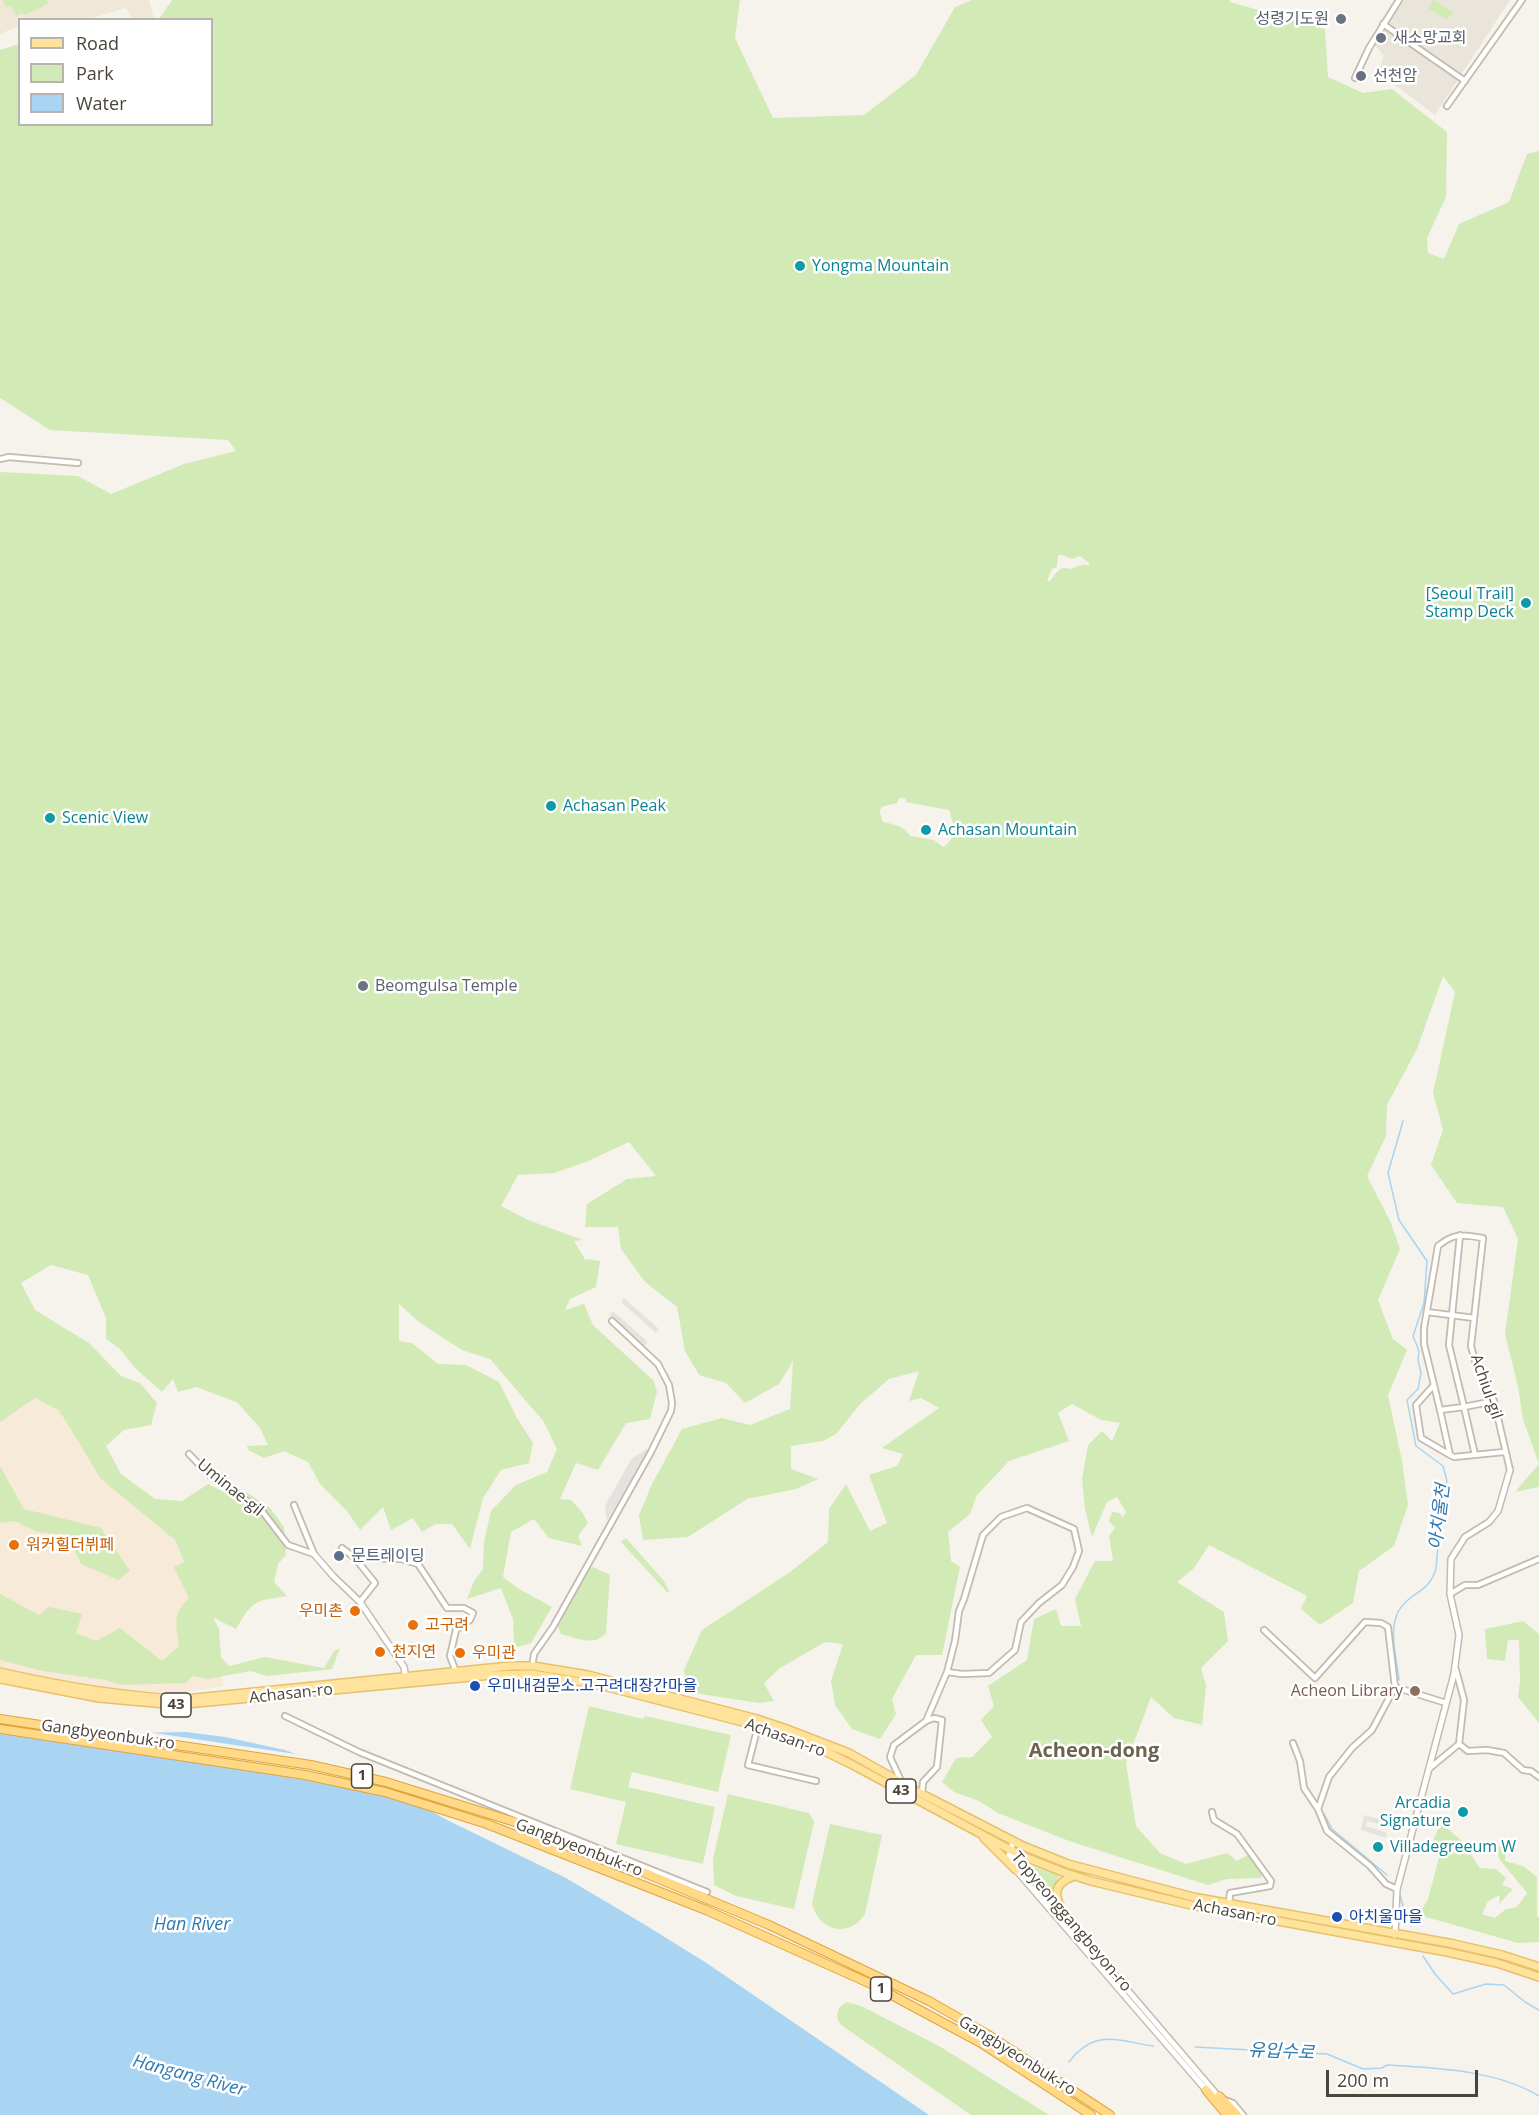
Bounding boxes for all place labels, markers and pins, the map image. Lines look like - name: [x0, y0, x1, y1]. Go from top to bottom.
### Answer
- place label: 성령기도원: [1255, 9, 1329, 29]
- marker: 성령기도원: [1334, 12, 1348, 26]
- place label: 새소망교회: [1393, 28, 1467, 48]
- marker: 새소망교회: [1374, 31, 1388, 45]
- place label: 선천암: [1373, 66, 1417, 86]
- marker: 선천암: [1354, 69, 1368, 83]
- place label: Yongma Mountain: [812, 256, 949, 276]
- marker: Yongma Mountain: [793, 259, 807, 273]
- place label: [Seoul Trail] Stamp Deck: [1425, 584, 1514, 622]
- marker: [Seoul Trail] Stamp Deck: [1519, 596, 1533, 610]
- place label: Achasan Peak: [563, 796, 666, 816]
- marker: Achasan Peak: [544, 799, 558, 813]
- place label: Scenic View: [62, 808, 148, 828]
- marker: Scenic View: [43, 811, 57, 825]
- place label: Achasan Mountain: [938, 820, 1077, 840]
- marker: Achasan Mountain: [919, 823, 933, 837]
- place label: Beomgulsa Temple: [375, 976, 517, 996]
- marker: Beomgulsa Temple: [356, 979, 370, 993]
- place label: 워커힐더뷔페: [26, 1535, 114, 1555]
- marker: 워커힐더뷔페: [7, 1538, 21, 1552]
- place label: 문트레이딩: [351, 1546, 425, 1566]
- marker: 문트레이딩: [332, 1549, 346, 1563]
- place label: 우미촌: [299, 1601, 343, 1621]
- marker: 우미촌: [348, 1604, 362, 1618]
- place label: 고구려: [425, 1615, 469, 1635]
- marker: 고구려: [406, 1618, 420, 1632]
- place label: 천지연: [392, 1642, 436, 1662]
- place label: 우미관: [472, 1643, 516, 1663]
- marker: 천지연: [373, 1645, 387, 1659]
- marker: 우미관: [453, 1646, 467, 1660]
- place label: 우미내검문소.고구려대장간마을: [487, 1676, 697, 1696]
- marker: 우미내검문소.고구려대장간마을: [468, 1679, 482, 1693]
- place label: Acheon Library: [1291, 1681, 1403, 1701]
- marker: Acheon Library: [1408, 1684, 1422, 1698]
- place label: Arcadia Signature: [1380, 1793, 1451, 1831]
- marker: Arcadia Signature: [1456, 1805, 1470, 1819]
- place label: Villadegreeum W: [1390, 1837, 1516, 1857]
- marker: Villadegreeum W: [1371, 1840, 1385, 1854]
- place label: 아치울마을: [1349, 1907, 1423, 1927]
- marker: 아치울마을: [1330, 1910, 1344, 1924]

